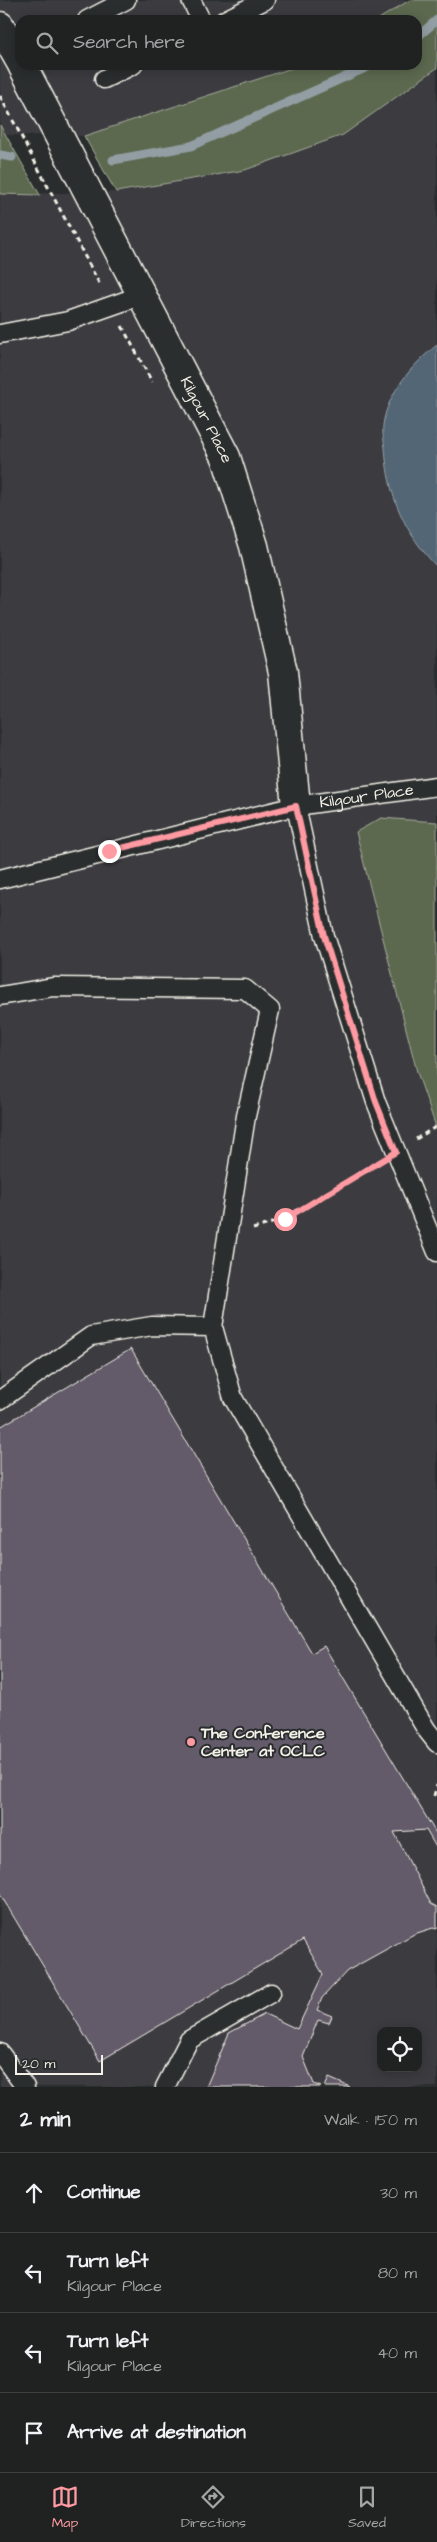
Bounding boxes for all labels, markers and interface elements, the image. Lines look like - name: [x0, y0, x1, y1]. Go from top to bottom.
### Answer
- search box: [15, 15, 422, 70]
- icon: search: [33, 29, 61, 57]
- text: Search here: [73, 29, 185, 56]
- street label: Kilgour Place: [175, 373, 238, 466]
- street label: Kilgour Place: [318, 778, 415, 814]
- route end: [98, 840, 121, 863]
- route start: [274, 1208, 297, 1231]
- place label: The Conference Center at OCLC: [200, 1722, 325, 1762]
- marker: The Conference Center at OCLC: [185, 1736, 197, 1748]
- map controls: [377, 2027, 422, 2072]
- button: locate: [377, 2027, 422, 2072]
- scale bar: [15, 2052, 102, 2075]
- text: 20 m: [22, 2054, 55, 2074]
- text: 2 min: [20, 2105, 70, 2134]
- text: Walk · 150 m: [324, 2109, 417, 2131]
- icon: ahead: [20, 2179, 48, 2207]
- text: Continue: [67, 2179, 141, 2206]
- text: 30 m: [380, 2182, 417, 2204]
- text: Turn left: [67, 2248, 148, 2275]
- icon: left: [20, 2259, 48, 2287]
- text: 80 m: [378, 2262, 417, 2284]
- text: Kilgour Place: [67, 2275, 162, 2297]
- text: Turn left: [67, 2328, 148, 2355]
- icon: left: [20, 2339, 48, 2367]
- text: 40 m: [377, 2342, 417, 2364]
- text: Kilgour Place: [67, 2355, 162, 2377]
- icon: arrive: [20, 2419, 48, 2447]
- text: Arrive at destination: [67, 2419, 246, 2446]
- tab: Map: [51, 2483, 79, 2533]
- tab: Directions: [181, 2483, 246, 2533]
- tab: Saved: [348, 2483, 386, 2533]

